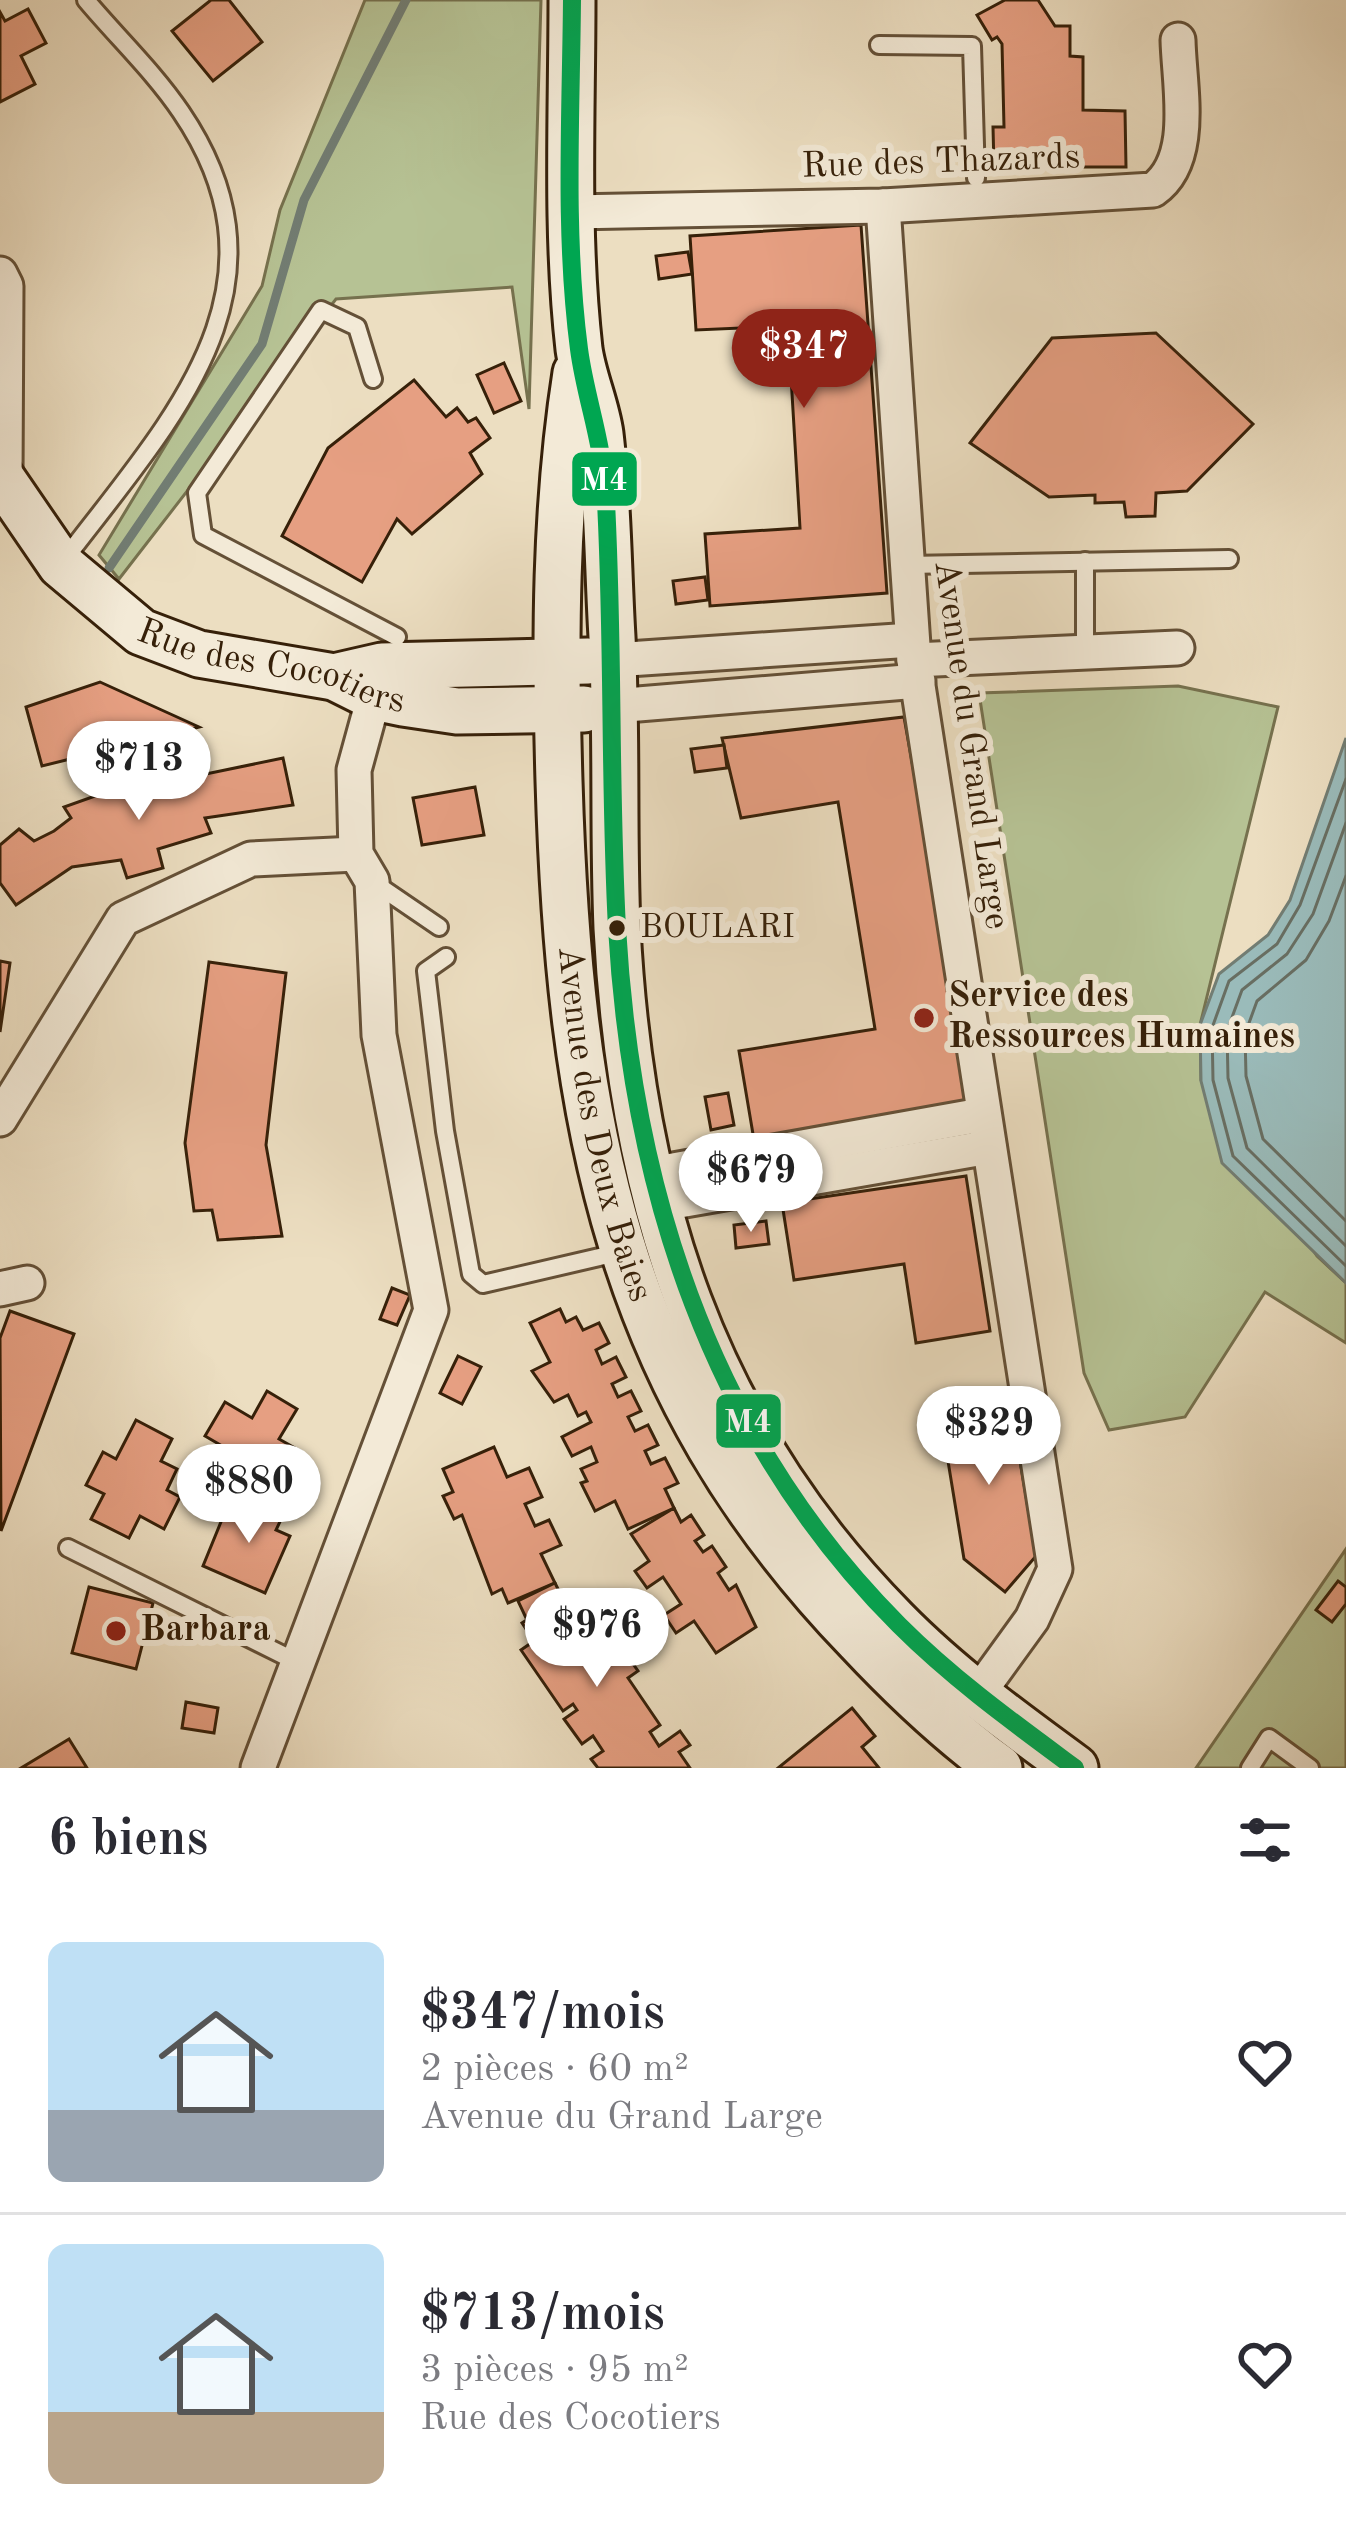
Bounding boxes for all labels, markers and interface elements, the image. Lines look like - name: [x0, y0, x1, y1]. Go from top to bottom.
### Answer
- street label: Rue des Thazards: [801, 140, 1081, 186]
- pin: $347: [733, 309, 875, 411]
- text: $347: [759, 328, 849, 367]
- line badge: M4: [570, 450, 639, 508]
- text: M4: [580, 465, 628, 498]
- street label: Avenue du Grand Large: [926, 558, 1014, 932]
- street label: Rue des Cocotiers: [132, 614, 408, 721]
- pin: $713: [68, 721, 210, 823]
- text: $713: [94, 740, 184, 779]
- place label: BOULARI: [640, 912, 795, 945]
- marker: BOULARI: [606, 917, 628, 939]
- street label: Avenue des Deux Baies: [550, 945, 658, 1307]
- place label: Service des Ressources Humaines: [948, 979, 1295, 1056]
- marker: Service des Ressources Humaines: [911, 1005, 937, 1031]
- pin: $679: [680, 1133, 822, 1235]
- text: $679: [706, 1152, 796, 1191]
- pin: $329: [918, 1386, 1060, 1488]
- line badge: M4: [714, 1392, 783, 1450]
- text: $329: [944, 1405, 1034, 1444]
- text: M4: [724, 1407, 772, 1440]
- pin: $880: [178, 1444, 320, 1546]
- text: $880: [204, 1463, 294, 1502]
- pin: $976: [526, 1588, 668, 1690]
- text: $976: [552, 1607, 642, 1646]
- place label: Barbara: [140, 1613, 271, 1649]
- marker: Barbara: [103, 1618, 129, 1644]
- icon: filters: [1232, 1807, 1298, 1873]
- text: 6 biens: [48, 1815, 208, 1866]
- text: $347/mois: [420, 1989, 665, 2040]
- icon: home: [144, 1990, 288, 2134]
- icon: heart: [1232, 2029, 1298, 2095]
- text: 2 pièces · 60 m²: [420, 2050, 689, 2089]
- text: Avenue du Grand Large: [420, 2098, 823, 2137]
- text: $713/mois: [420, 2290, 665, 2341]
- icon: home: [144, 2292, 288, 2436]
- icon: heart: [1232, 2331, 1298, 2397]
- text: 3 pièces · 95 m²: [420, 2351, 689, 2390]
- text: Rue des Cocotiers: [420, 2399, 721, 2438]

